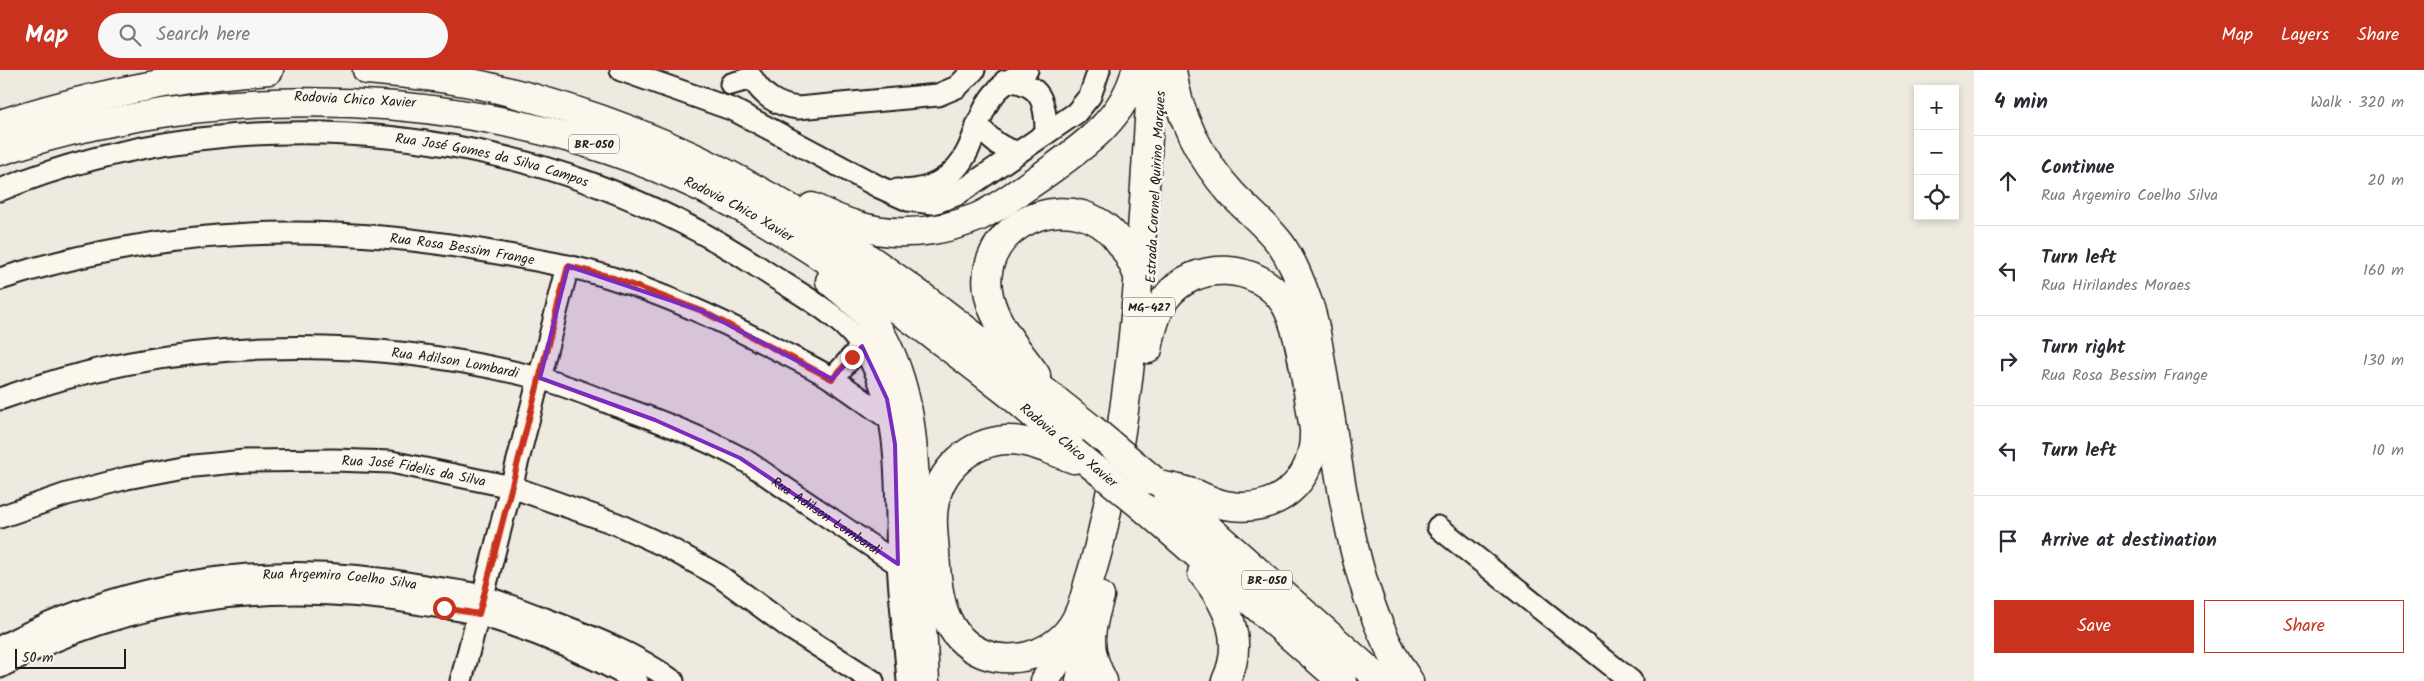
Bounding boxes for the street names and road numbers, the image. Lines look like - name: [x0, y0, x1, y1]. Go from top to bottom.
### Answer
- street label: Rodovia Chico Xavier: [293, 86, 418, 114]
- street label: Estrada Coronel Quirino Marques: [1140, 90, 1172, 284]
- street label: Rua José Gomes da Silva Campos: [394, 128, 592, 194]
- road number: BR-050: [569, 134, 619, 154]
- street label: Rodovia Chico Xavier: [680, 171, 799, 249]
- street label: Rua Rosa Bessim Frange: [389, 228, 537, 272]
- road number: MG-427: [1123, 298, 1175, 316]
- street label: Rua Adilson Lombardi: [390, 342, 521, 385]
- street label: Rodovia Chico Xavier: [1014, 398, 1123, 494]
- street label: Rua José Fidelis da Silva: [341, 450, 488, 493]
- street label: Rua Adilson Lombardi: [766, 472, 886, 562]
- street label: Rua Argemiro Coelho Silva: [262, 564, 419, 596]
- road number: BR-050: [1242, 570, 1292, 590]

